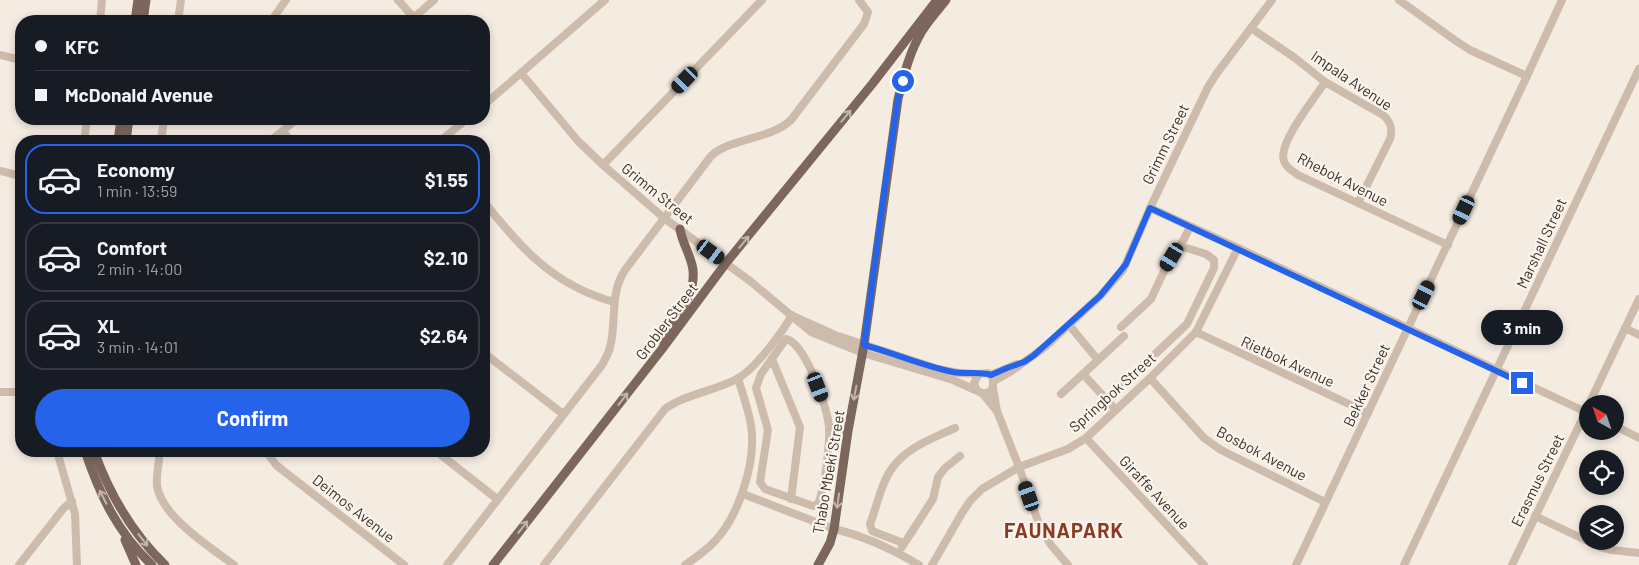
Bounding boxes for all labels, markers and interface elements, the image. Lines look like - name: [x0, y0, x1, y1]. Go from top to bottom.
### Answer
- text: KFC: [65, 35, 99, 58]
- street label: Impala Avenue: [1308, 46, 1396, 114]
- car: [669, 64, 700, 96]
- route start: [892, 70, 914, 92]
- text: McDonald Avenue: [65, 83, 213, 106]
- street label: Grimm Street: [1138, 101, 1192, 187]
- one-way arrow: [840, 110, 851, 123]
- street label: Rhebok Avenue: [1295, 148, 1391, 210]
- icon: car: [37, 157, 82, 202]
- text: Economy: [97, 158, 175, 181]
- street label: Grimm Street: [618, 159, 698, 227]
- text: $1.55: [425, 168, 468, 191]
- text: 1 min · 13:59: [97, 181, 177, 200]
- car: [1450, 193, 1477, 227]
- street label: Marshall Street: [1512, 195, 1570, 291]
- icon: car: [37, 235, 82, 280]
- text: Comfort: [97, 236, 167, 259]
- one-way arrow: [738, 236, 749, 249]
- car: [694, 237, 727, 267]
- car: [1157, 240, 1186, 274]
- text: $2.10: [424, 246, 468, 269]
- text: 2 min · 14:00: [97, 259, 182, 278]
- car: [1410, 278, 1437, 312]
- street label: Grobler Street: [631, 279, 701, 363]
- callout: 3 min: [1481, 310, 1563, 346]
- icon: car: [37, 313, 82, 358]
- text: XL: [97, 314, 120, 337]
- text: 3 min: [1503, 318, 1541, 337]
- text: $2.64: [420, 324, 468, 347]
- street label: Rietbok Avenue: [1239, 332, 1337, 390]
- text: 3 min · 14:01: [97, 337, 178, 356]
- street label: Bekker Street: [1339, 341, 1393, 429]
- street label: Springbok Street: [1065, 348, 1159, 436]
- car: [805, 370, 830, 404]
- route end: [1511, 372, 1533, 394]
- one-way arrow: [850, 385, 860, 401]
- button: Confirm: [35, 389, 470, 447]
- one-way arrow: [617, 392, 628, 405]
- north arrow: [1579, 395, 1624, 440]
- map controls: [1579, 395, 1624, 550]
- street label: Thabo Mbeki Street: [808, 409, 848, 535]
- street label: Bosbok Avenue: [1214, 422, 1310, 484]
- street label: Erasmus Street: [1507, 431, 1567, 529]
- button: locate: [1579, 450, 1624, 495]
- street label: Giraffe Avenue: [1116, 451, 1194, 533]
- street label: Deimos Avenue: [309, 470, 399, 546]
- car: [1017, 479, 1040, 513]
- one-way arrow: [98, 490, 108, 505]
- one-way arrow: [833, 493, 843, 509]
- button: layers: [1579, 505, 1624, 550]
- district label: FAUNAPARK: [1004, 518, 1124, 542]
- one-way arrow: [517, 520, 528, 533]
- one-way arrow: [138, 533, 149, 546]

